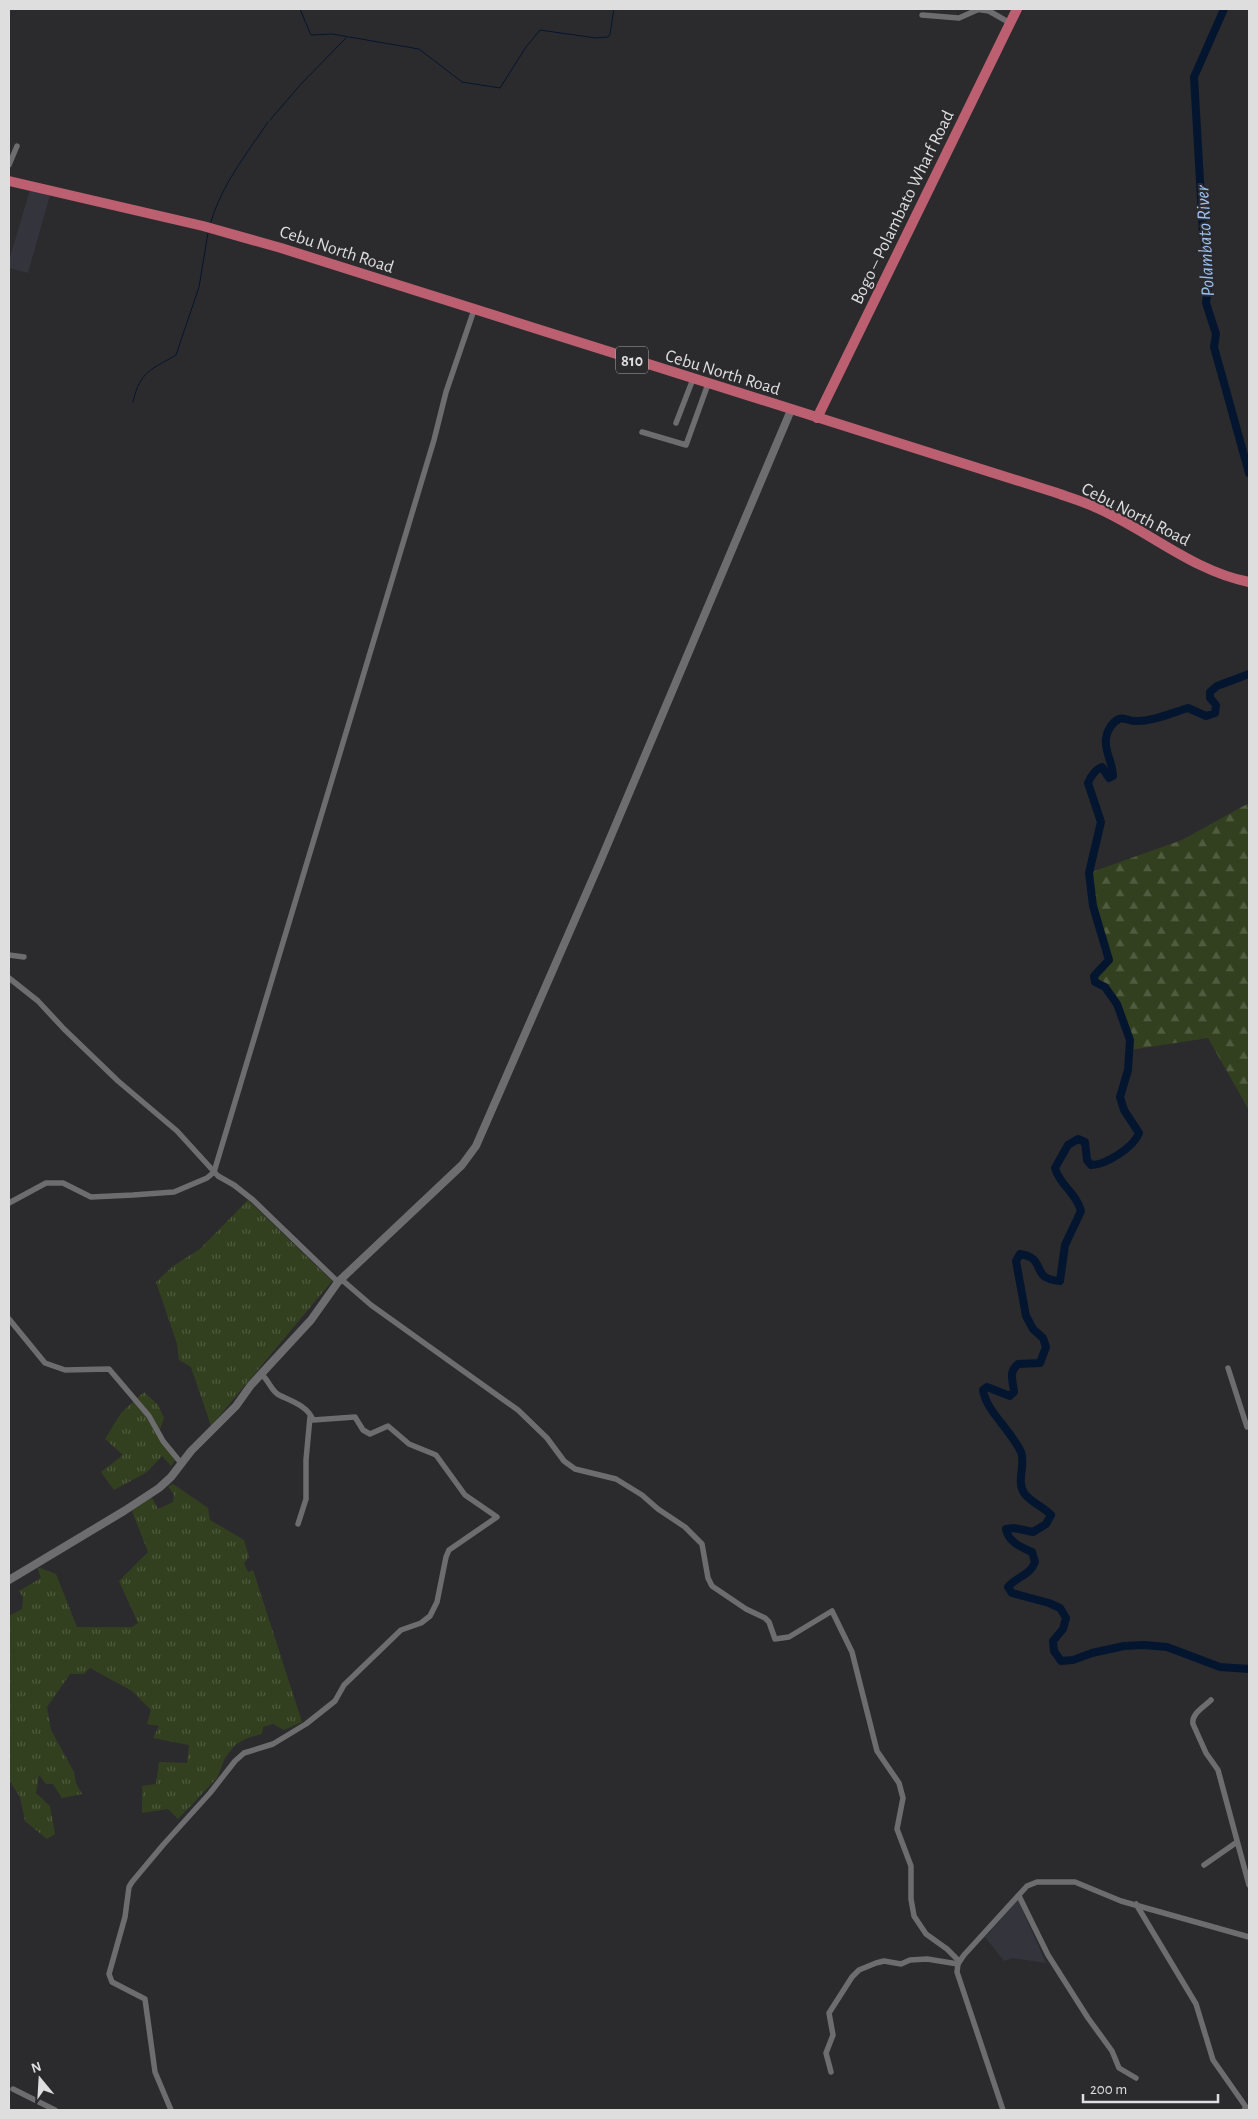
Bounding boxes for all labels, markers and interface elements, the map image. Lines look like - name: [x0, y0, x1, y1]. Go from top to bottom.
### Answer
- street label: Bogo – Polambato Wharf Road: [848, 108, 958, 307]
- water label: Polambato River: [1193, 184, 1218, 297]
- street label: Cebu North Road: [277, 223, 396, 277]
- road number: 810: [616, 346, 648, 374]
- street label: Cebu North Road: [663, 347, 782, 399]
- street label: Cebu North Road: [1078, 480, 1193, 550]
- north arrow: [15, 2054, 65, 2104]
- text: N: [29, 2059, 43, 2076]
- scale bar: [1083, 2072, 1218, 2104]
- text: 200 m: [1090, 2082, 1127, 2097]

